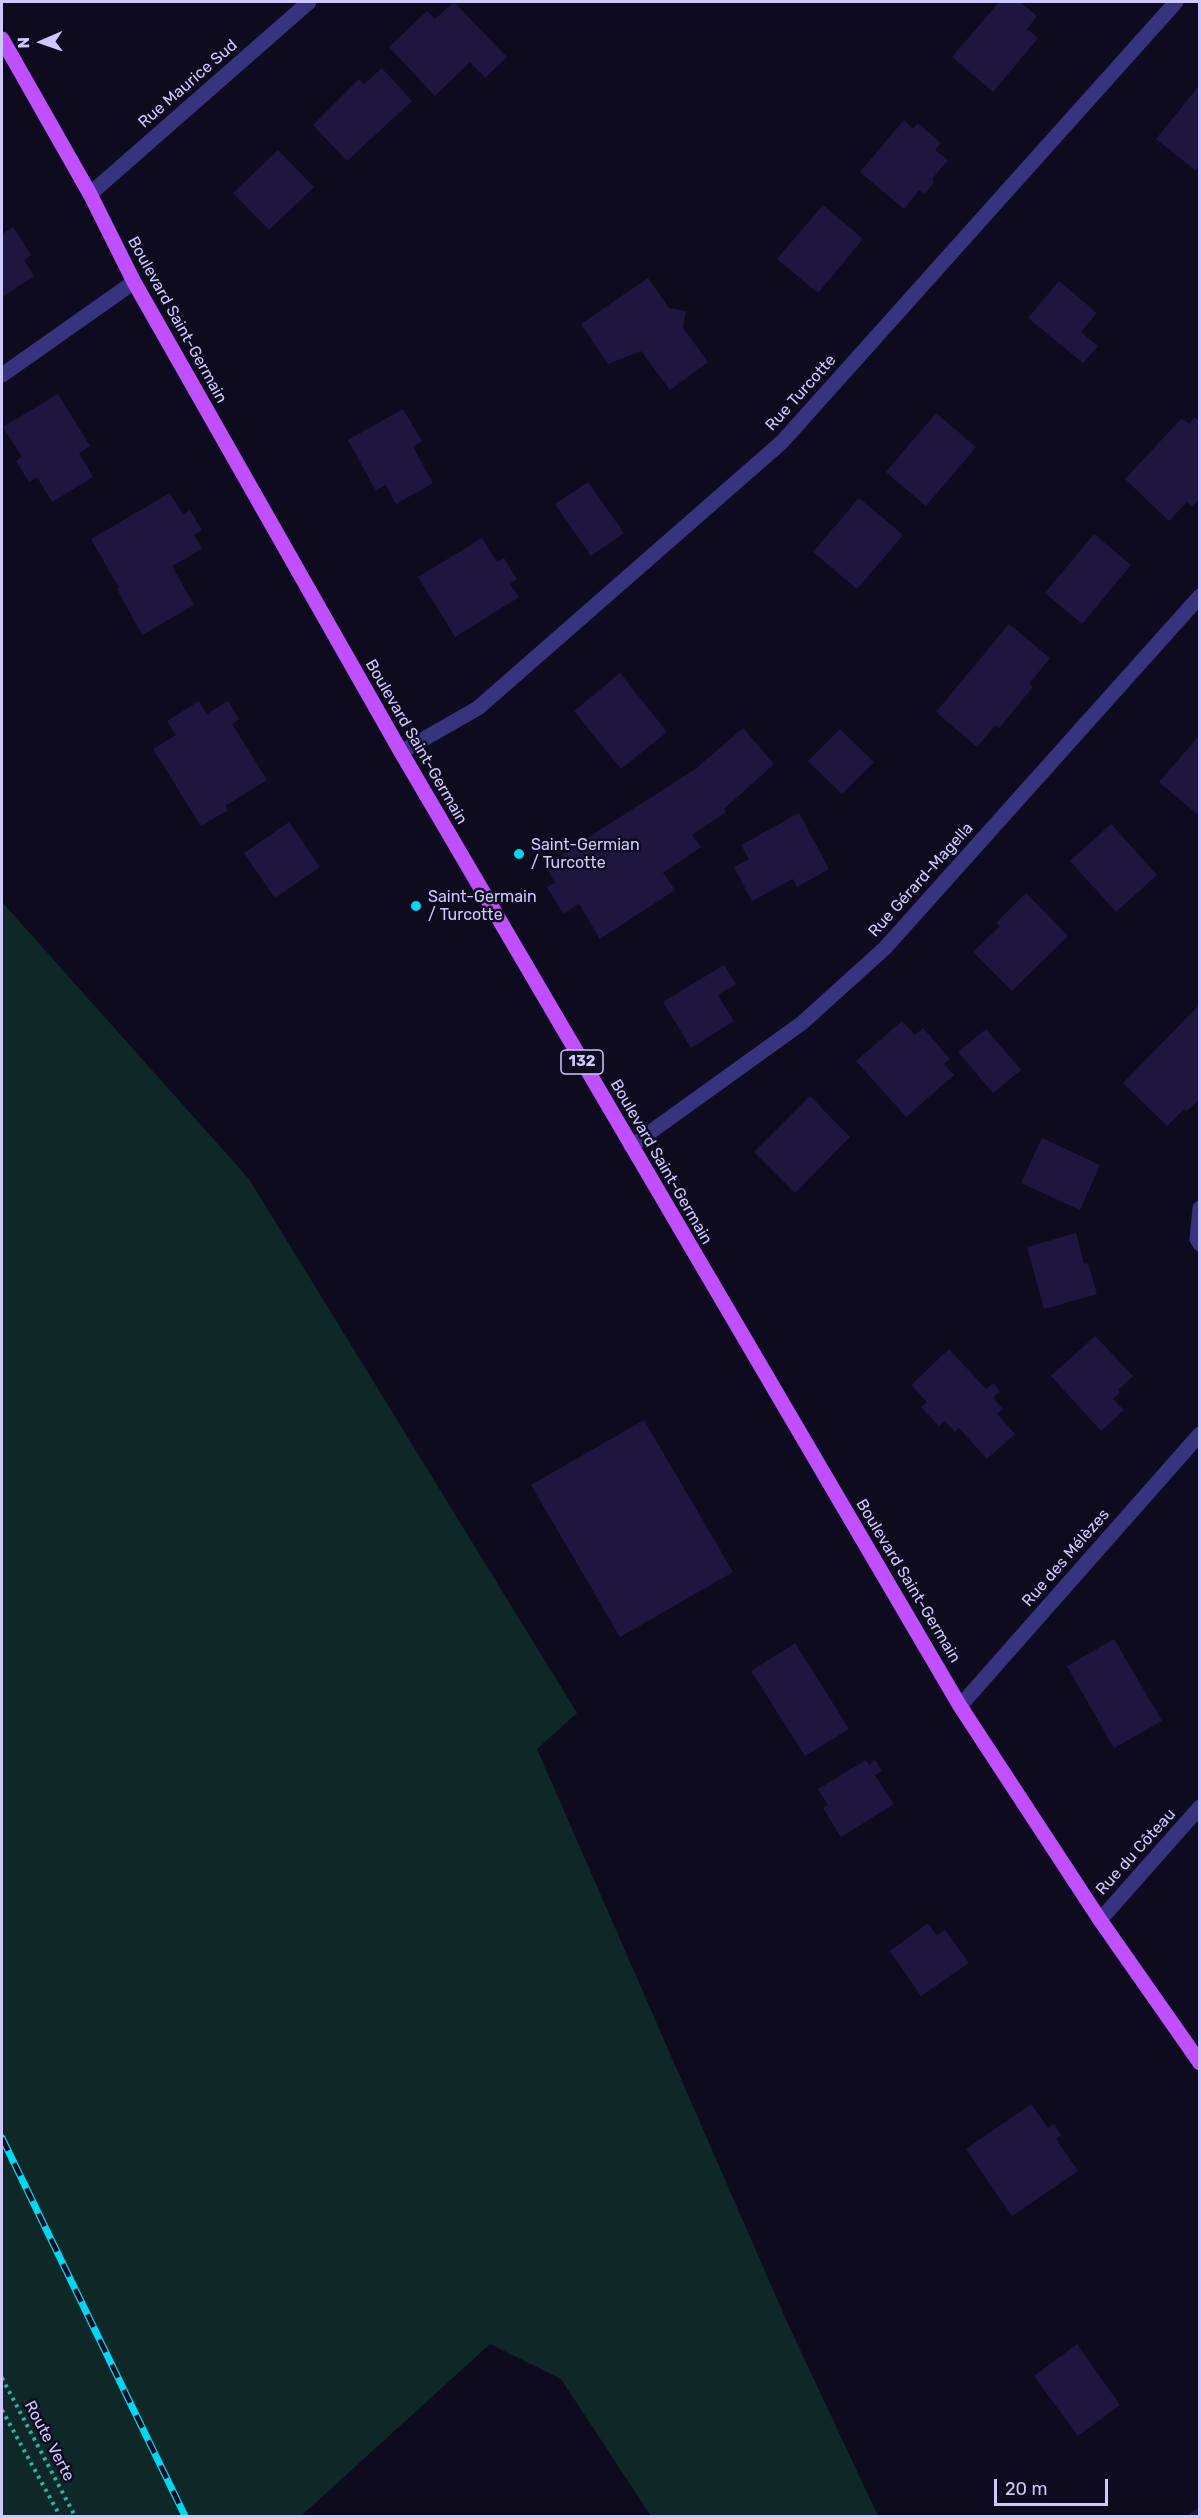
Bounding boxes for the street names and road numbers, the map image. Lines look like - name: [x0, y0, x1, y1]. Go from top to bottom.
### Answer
- street label: Rue Maurice Sud: [135, 36, 241, 132]
- street label: Boulevard Saint-Germain: [123, 233, 231, 407]
- street label: Rue Turcotte: [762, 351, 840, 435]
- street label: Boulevard Saint-Germain: [361, 656, 471, 828]
- street label: Rue Gérard-Magella: [865, 819, 977, 941]
- road number: 132: [561, 1050, 603, 1074]
- street label: Boulevard Saint-Germain: [606, 1076, 716, 1248]
- street label: Boulevard Saint-Germain: [852, 1496, 964, 1666]
- street label: Rue des Mélèzes: [1018, 1505, 1114, 1611]
- street label: Rue du Côteau: [1092, 1805, 1180, 1899]
- street label: Route Verte: [20, 2398, 78, 2484]

